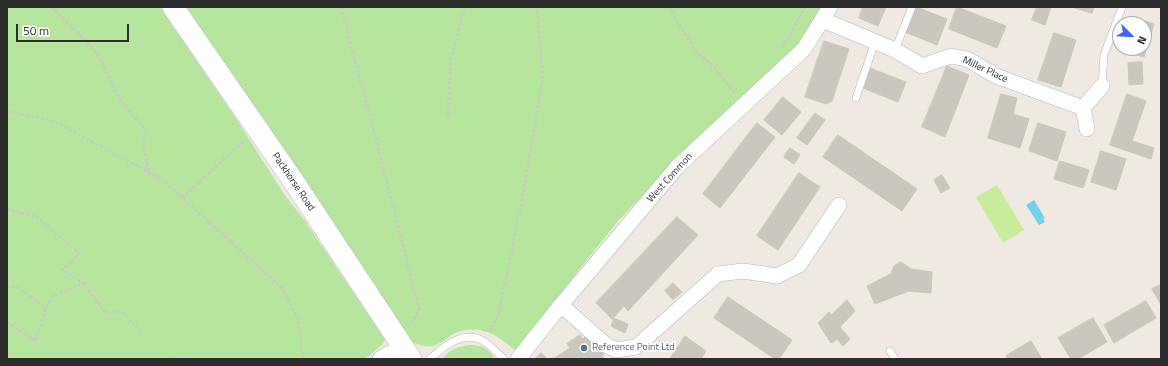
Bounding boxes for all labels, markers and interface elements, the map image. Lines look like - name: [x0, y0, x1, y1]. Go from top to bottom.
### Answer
- scale bar: [18, 16, 131, 42]
- north arrow: [1112, 16, 1152, 56]
- text: 50 m: [23, 21, 49, 40]
- text: N: [1133, 34, 1151, 47]
- street label: Miller Place: [960, 54, 1010, 86]
- street label: Packhorse Road: [269, 151, 317, 213]
- street label: West Common: [645, 151, 695, 205]
- place label: Reference Point Ltd: [592, 342, 675, 354]
- marker: Reference Point Ltd: [579, 343, 589, 353]

